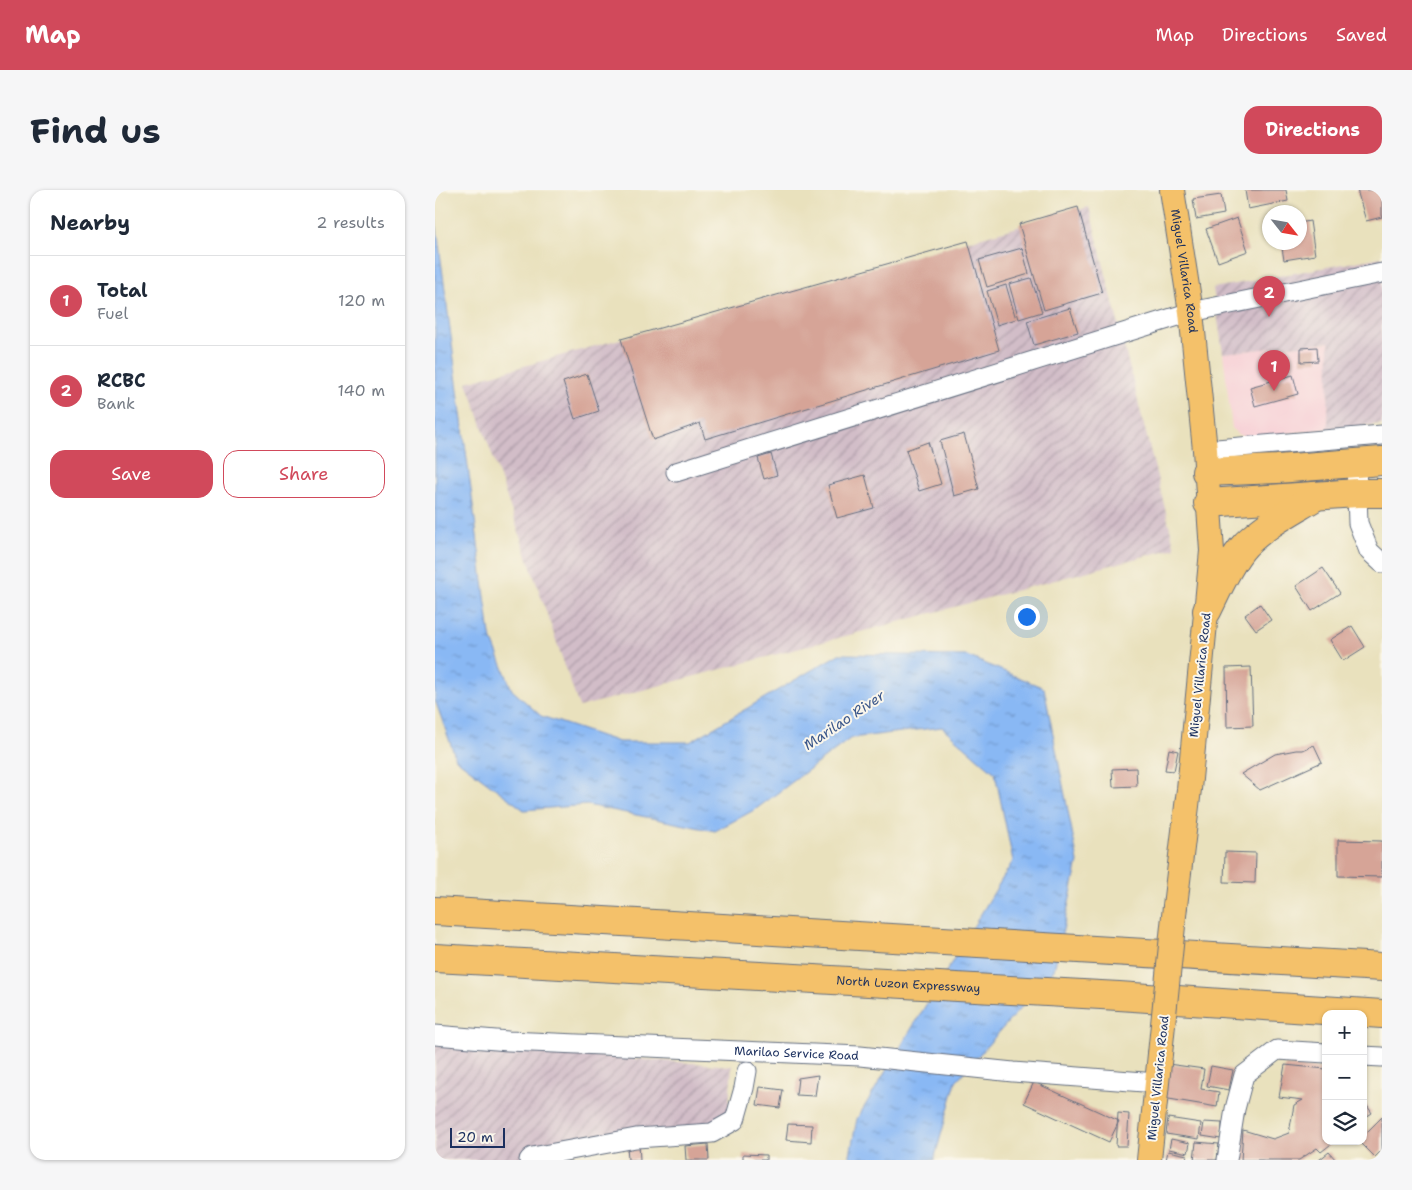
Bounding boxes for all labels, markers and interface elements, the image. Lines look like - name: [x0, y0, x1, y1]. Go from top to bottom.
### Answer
- text: Map: [25, 19, 81, 51]
- text: Map: [1156, 23, 1194, 47]
- text: Directions: [1222, 23, 1308, 47]
- text: Saved: [1336, 23, 1387, 47]
- button: Directions: [1244, 106, 1382, 154]
- text: Find us: [30, 107, 161, 154]
- north arrow: [1262, 205, 1307, 250]
- street label: Miguel Villarica Road: [1167, 208, 1201, 334]
- text: Nearby: [50, 209, 130, 237]
- text: 2 results: [316, 212, 385, 233]
- pin: 2: [1253, 276, 1285, 317]
- text: Total: [97, 278, 148, 303]
- text: 1: [62, 290, 70, 311]
- text: 120 m: [338, 290, 385, 311]
- text: Fuel: [97, 303, 128, 324]
- pin: 1: [1258, 350, 1290, 391]
- text: RCBC: [97, 368, 146, 393]
- text: 2: [60, 380, 72, 401]
- text: 140 m: [338, 380, 385, 401]
- text: Bank: [97, 393, 135, 414]
- button: Save: [50, 450, 213, 498]
- button: Share: [223, 450, 385, 498]
- your location: [1014, 604, 1040, 630]
- street label: Miguel Villarica Road: [1186, 612, 1215, 738]
- water label: Marilao River: [800, 686, 888, 754]
- street label: North Luzon Expressway: [836, 972, 981, 996]
- map controls: [1322, 1010, 1367, 1145]
- button: +: [1322, 1010, 1367, 1055]
- street label: Miguel Villarica Road: [1144, 1015, 1173, 1141]
- street label: Marilao Service Road: [734, 1043, 860, 1064]
- button: −: [1322, 1055, 1367, 1100]
- button: layers: [1322, 1100, 1367, 1145]
- scale bar: [450, 1125, 505, 1148]
- text: 20 m: [457, 1128, 493, 1146]

